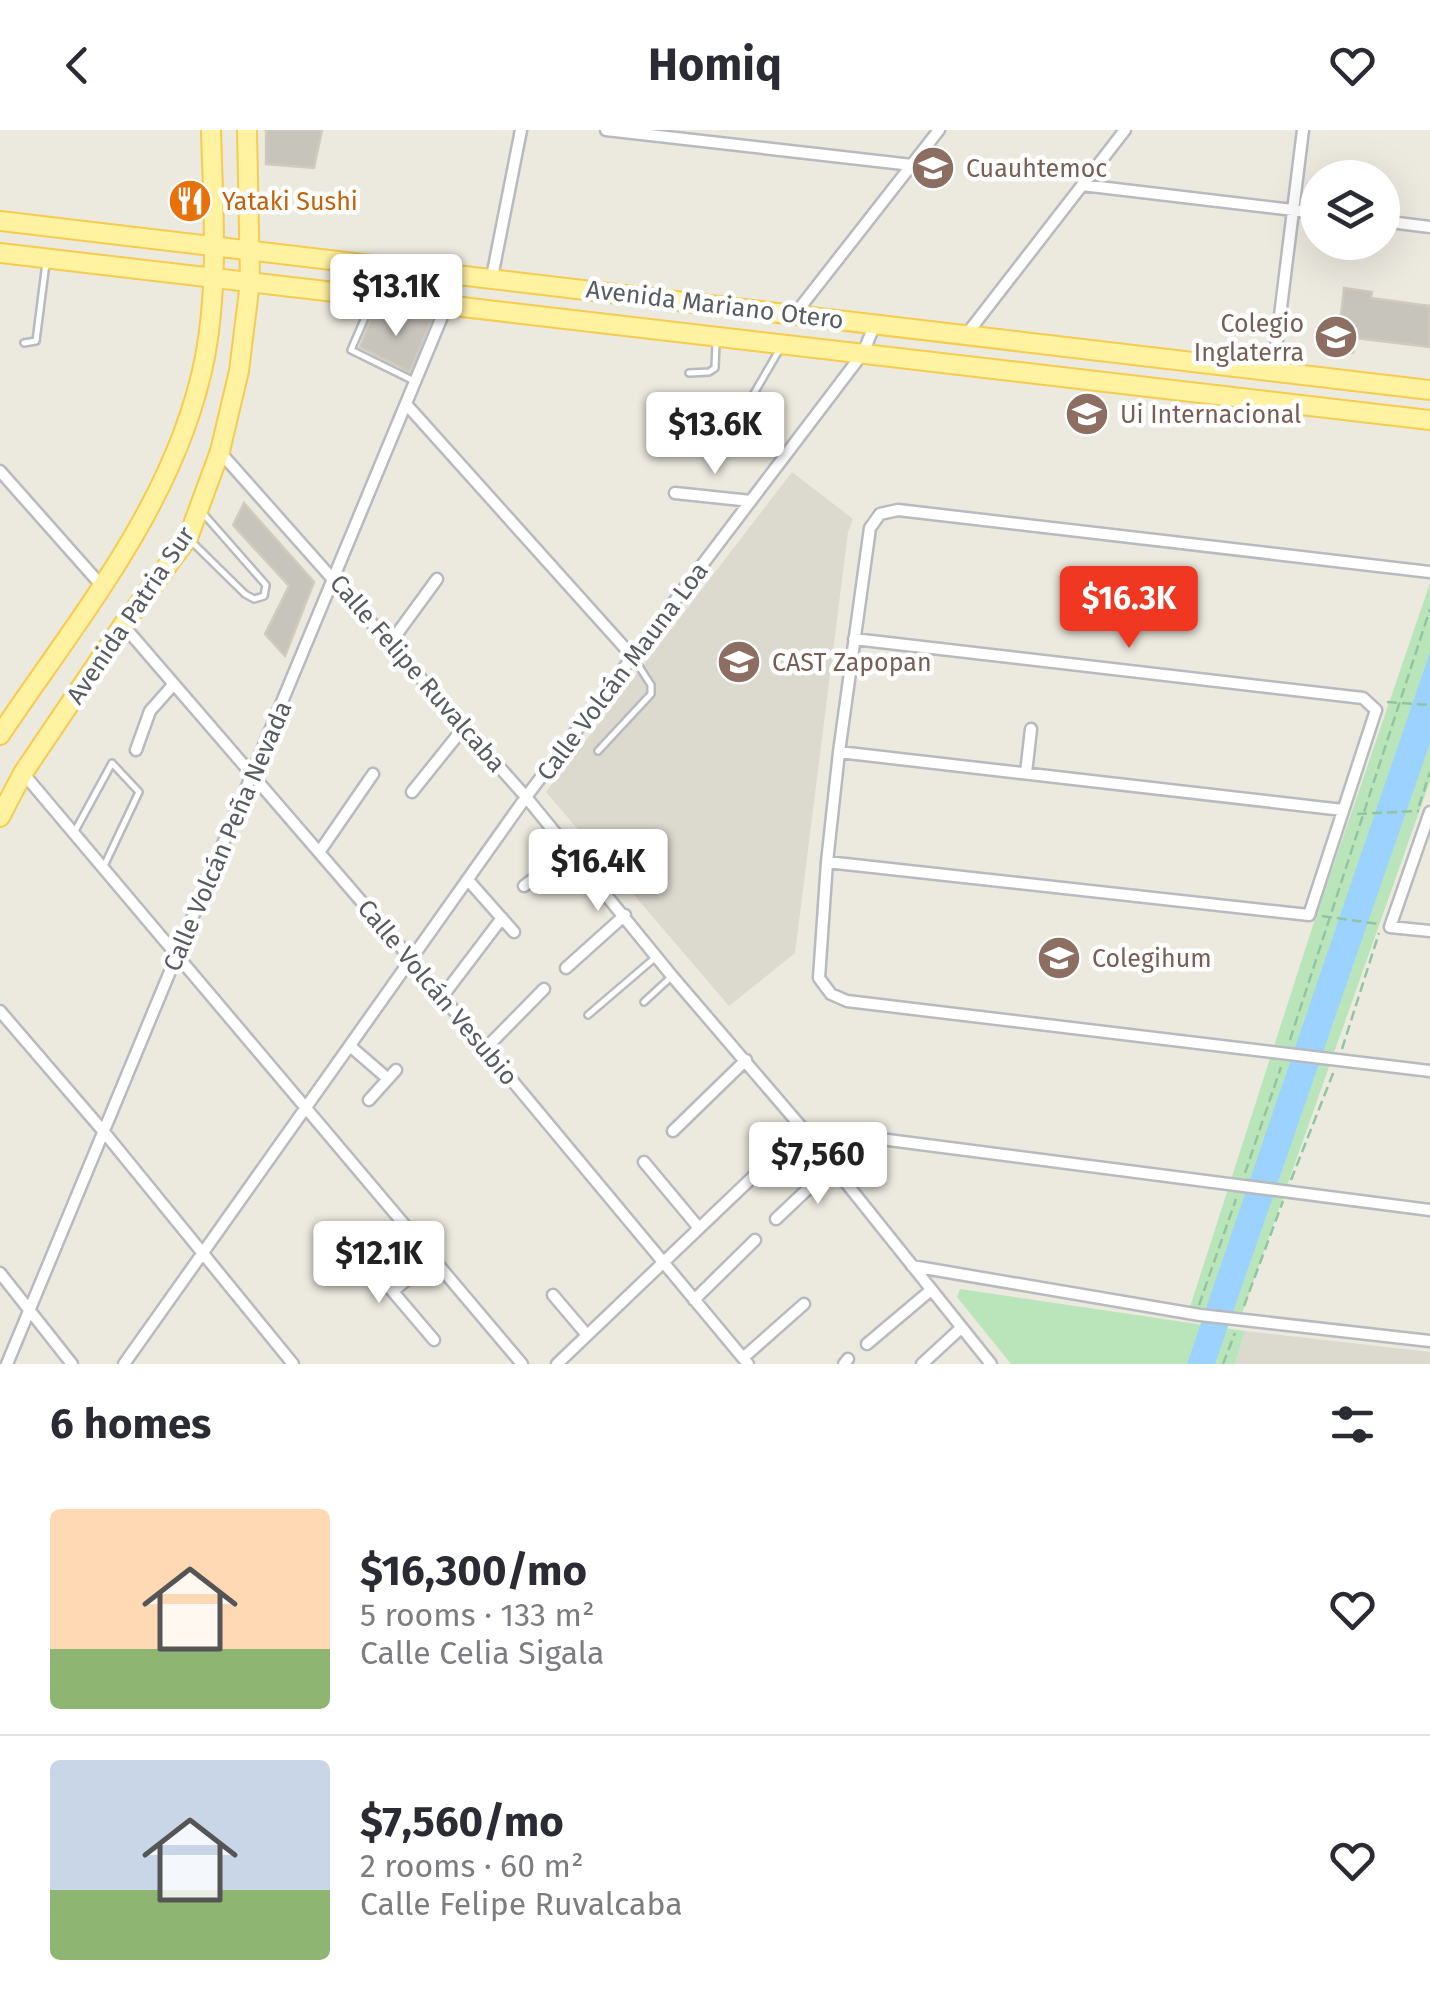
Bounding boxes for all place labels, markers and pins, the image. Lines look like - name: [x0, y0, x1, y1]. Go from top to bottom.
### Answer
- school or university icon: Cuauhtemoc: [910, 145, 956, 191]
- place label: Cuauhtemoc: [966, 154, 1107, 184]
- restaurant icon: Yataki Sushi: [167, 178, 213, 224]
- place label: Yataki Sushi: [222, 187, 358, 217]
- pin: $13.1K: [315, 254, 477, 339]
- place label: Colegio Inglaterra: [1194, 309, 1304, 368]
- school or university icon: Colegio Inglaterra: [1313, 314, 1359, 360]
- school or university icon: Ui Internacional: [1064, 391, 1110, 437]
- pin: $13.6K: [634, 392, 796, 477]
- place label: Ui Internacional: [1120, 400, 1301, 430]
- pin: $16.3K: [1048, 566, 1210, 651]
- school or university icon: CAST Zapopan: [716, 639, 762, 685]
- place label: CAST Zapopan: [772, 648, 932, 678]
- pin: $16.4K: [517, 829, 679, 914]
- school or university icon: Colegihum: [1036, 935, 1082, 981]
- place label: Colegihum: [1092, 944, 1212, 974]
- pin: $7,560: [737, 1122, 899, 1207]
- pin: $12.1K: [298, 1221, 460, 1306]

